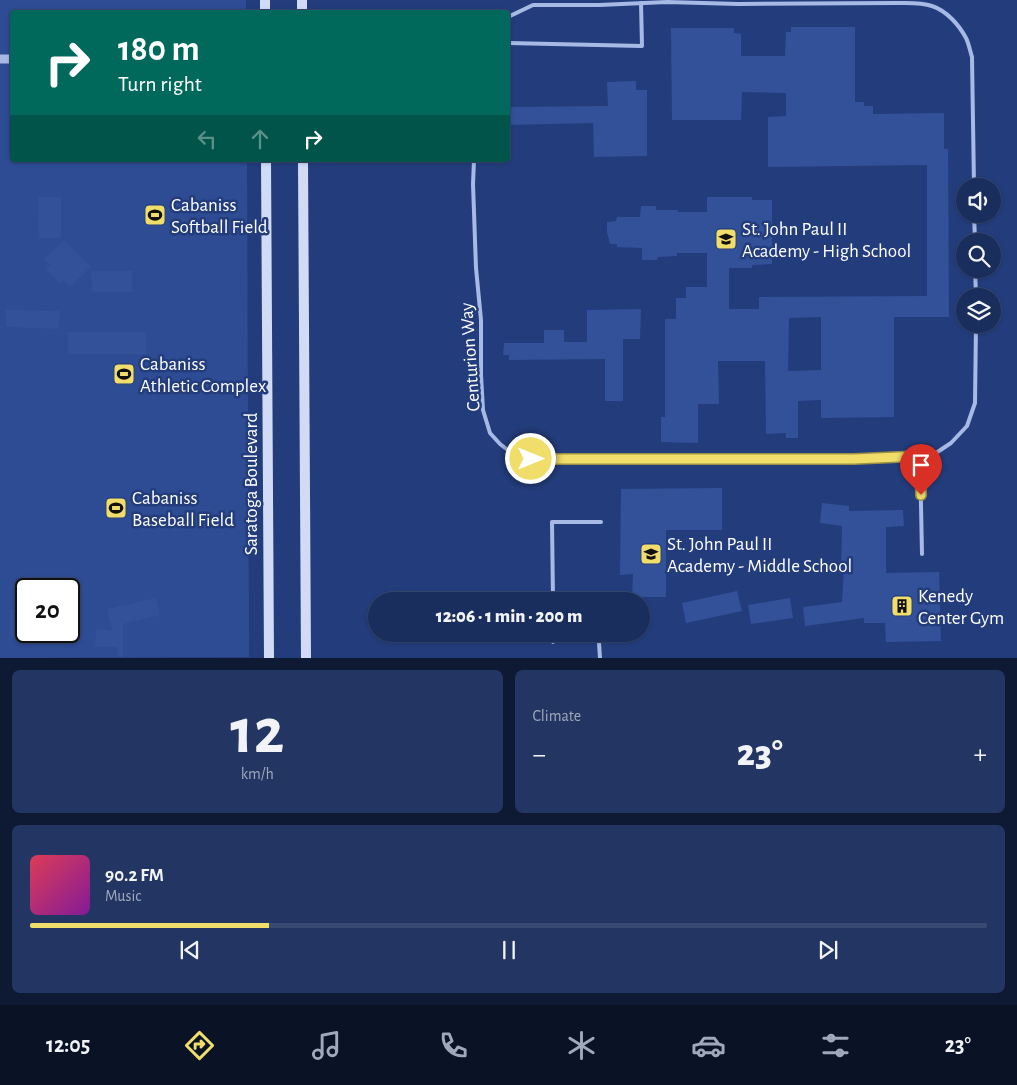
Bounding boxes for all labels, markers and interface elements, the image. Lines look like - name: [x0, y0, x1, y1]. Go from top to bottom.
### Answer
- icon: right: [35, 30, 100, 95]
- text: 180 m: [118, 32, 200, 67]
- text: Turn right: [118, 73, 202, 95]
- icon: left: [193, 125, 221, 153]
- icon: ahead: [246, 125, 274, 153]
- icon: right: [299, 125, 327, 153]
- map controls: [956, 178, 1001, 333]
- button: sound: [956, 178, 1001, 223]
- place label: Cabaniss Softball Field: [171, 196, 268, 237]
- sports icon: Cabaniss Softball Field: [143, 203, 167, 227]
- place label: St. John Paul II Academy - High School: [742, 220, 911, 261]
- school or university icon: St. John Paul II Academy - High School: [714, 227, 738, 251]
- button: search: [956, 233, 1001, 278]
- button: layers: [956, 288, 1001, 333]
- street label: Centurion Way: [457, 302, 484, 412]
- place label: Cabaniss Athletic Complex: [140, 355, 266, 396]
- sports icon: Cabaniss Athletic Complex: [112, 362, 136, 386]
- street label: Saratoga Boulevard: [242, 412, 261, 555]
- position arrow: [504, 432, 556, 484]
- pin: [900, 444, 942, 495]
- icon: arrive: [907, 451, 935, 479]
- place label: Cabaniss Baseball Field: [132, 489, 234, 530]
- sports icon: Cabaniss Baseball Field: [104, 496, 128, 520]
- place label: St. John Paul II Academy - Middle School: [667, 535, 852, 576]
- school or university icon: St. John Paul II Academy - Middle School: [639, 542, 663, 566]
- speed limit sign: 20: [15, 578, 80, 643]
- place label: Kenedy Center Gym: [918, 587, 1004, 628]
- building icon: Kenedy Center Gym: [890, 594, 914, 618]
- text: 12:06 · 1 min · 200 m: [436, 607, 582, 626]
- text: 12: [230, 700, 284, 765]
- text: Climate: [533, 708, 581, 724]
- text: 23°: [737, 735, 783, 773]
- text: −: [533, 741, 546, 769]
- text: +: [974, 741, 987, 769]
- text: km/h: [241, 766, 274, 782]
- text: 90.2 FM: [105, 866, 164, 885]
- text: Music: [105, 888, 141, 904]
- icon: previous: [176, 936, 204, 964]
- icon: pause: [495, 936, 523, 964]
- icon: next: [814, 936, 842, 964]
- icon: directions: [182, 1028, 217, 1063]
- icon: music: [309, 1028, 344, 1063]
- icon: phone: [436, 1028, 471, 1063]
- icon: climate: [564, 1028, 599, 1063]
- icon: car: [691, 1028, 726, 1063]
- icon: filters: [818, 1028, 853, 1063]
- text: 12:05: [46, 1034, 90, 1056]
- text: 23°: [945, 1034, 971, 1056]

